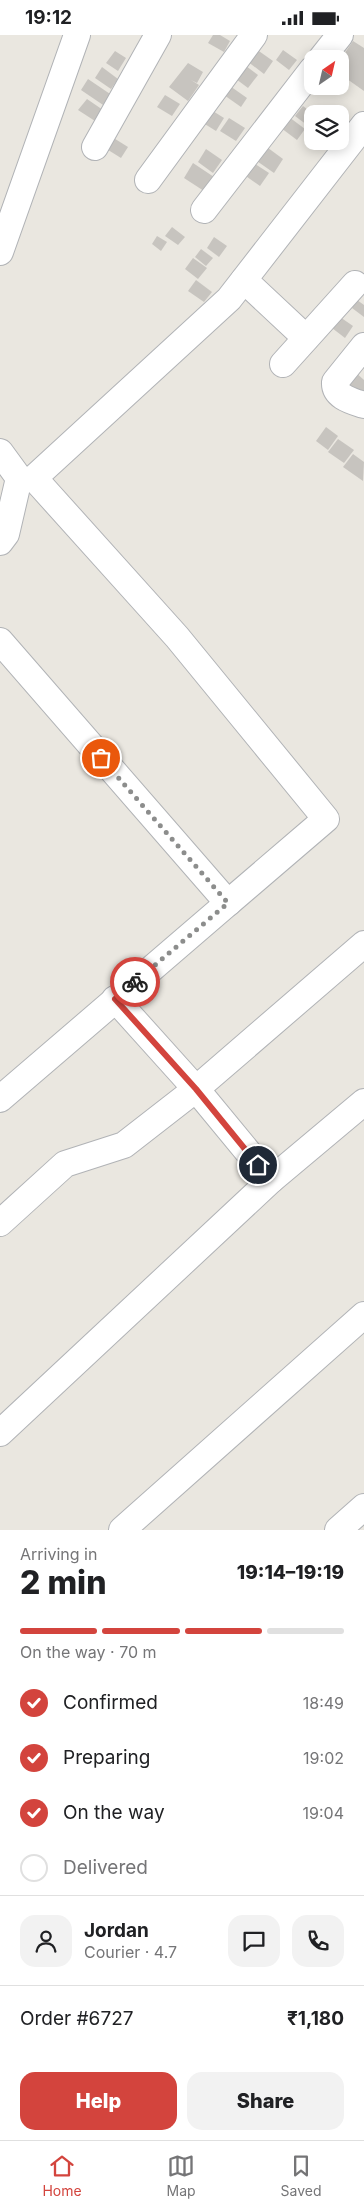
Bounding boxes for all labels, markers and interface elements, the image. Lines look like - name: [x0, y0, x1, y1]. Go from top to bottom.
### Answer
- text: 19:12: [25, 6, 72, 29]
- north arrow: [304, 50, 349, 95]
- map controls: [304, 50, 349, 150]
- button: layers: [304, 105, 349, 150]
- pin: [80, 737, 122, 779]
- icon: bag: [87, 744, 115, 772]
- courier: [110, 957, 160, 1007]
- icon: bike: [121, 968, 149, 996]
- pin: [237, 1144, 279, 1186]
- icon: home: [244, 1151, 272, 1179]
- text: Arriving in: [20, 1544, 97, 1564]
- text: 19:14–19:19: [237, 1561, 344, 1584]
- text: 2 min: [20, 1563, 106, 1602]
- text: On the way · 70 m: [20, 1642, 157, 1662]
- icon: check: [20, 1689, 48, 1717]
- text: Confirmed: [63, 1691, 158, 1714]
- text: 18:49: [303, 1693, 344, 1713]
- icon: check: [20, 1744, 48, 1772]
- text: Preparing: [63, 1746, 150, 1769]
- text: 19:02: [303, 1748, 344, 1768]
- icon: check: [20, 1799, 48, 1827]
- text: On the way: [63, 1801, 165, 1824]
- text: 19:04: [303, 1803, 344, 1823]
- text: Delivered: [63, 1856, 148, 1879]
- button: person: [20, 1915, 72, 1967]
- button: chat: [228, 1915, 280, 1967]
- button: phone: [292, 1915, 344, 1967]
- text: Jordan: [84, 1919, 149, 1942]
- text: Courier · 4.7: [84, 1942, 177, 1962]
- text: Order #6727: [20, 2007, 133, 2030]
- text: ₹1,180: [287, 2007, 344, 2030]
- button: Help: [20, 2072, 177, 2130]
- button: Share: [187, 2072, 344, 2130]
- tab: Home: [42, 2152, 82, 2199]
- tab: Map: [167, 2152, 196, 2199]
- tab: Saved: [281, 2152, 322, 2199]

